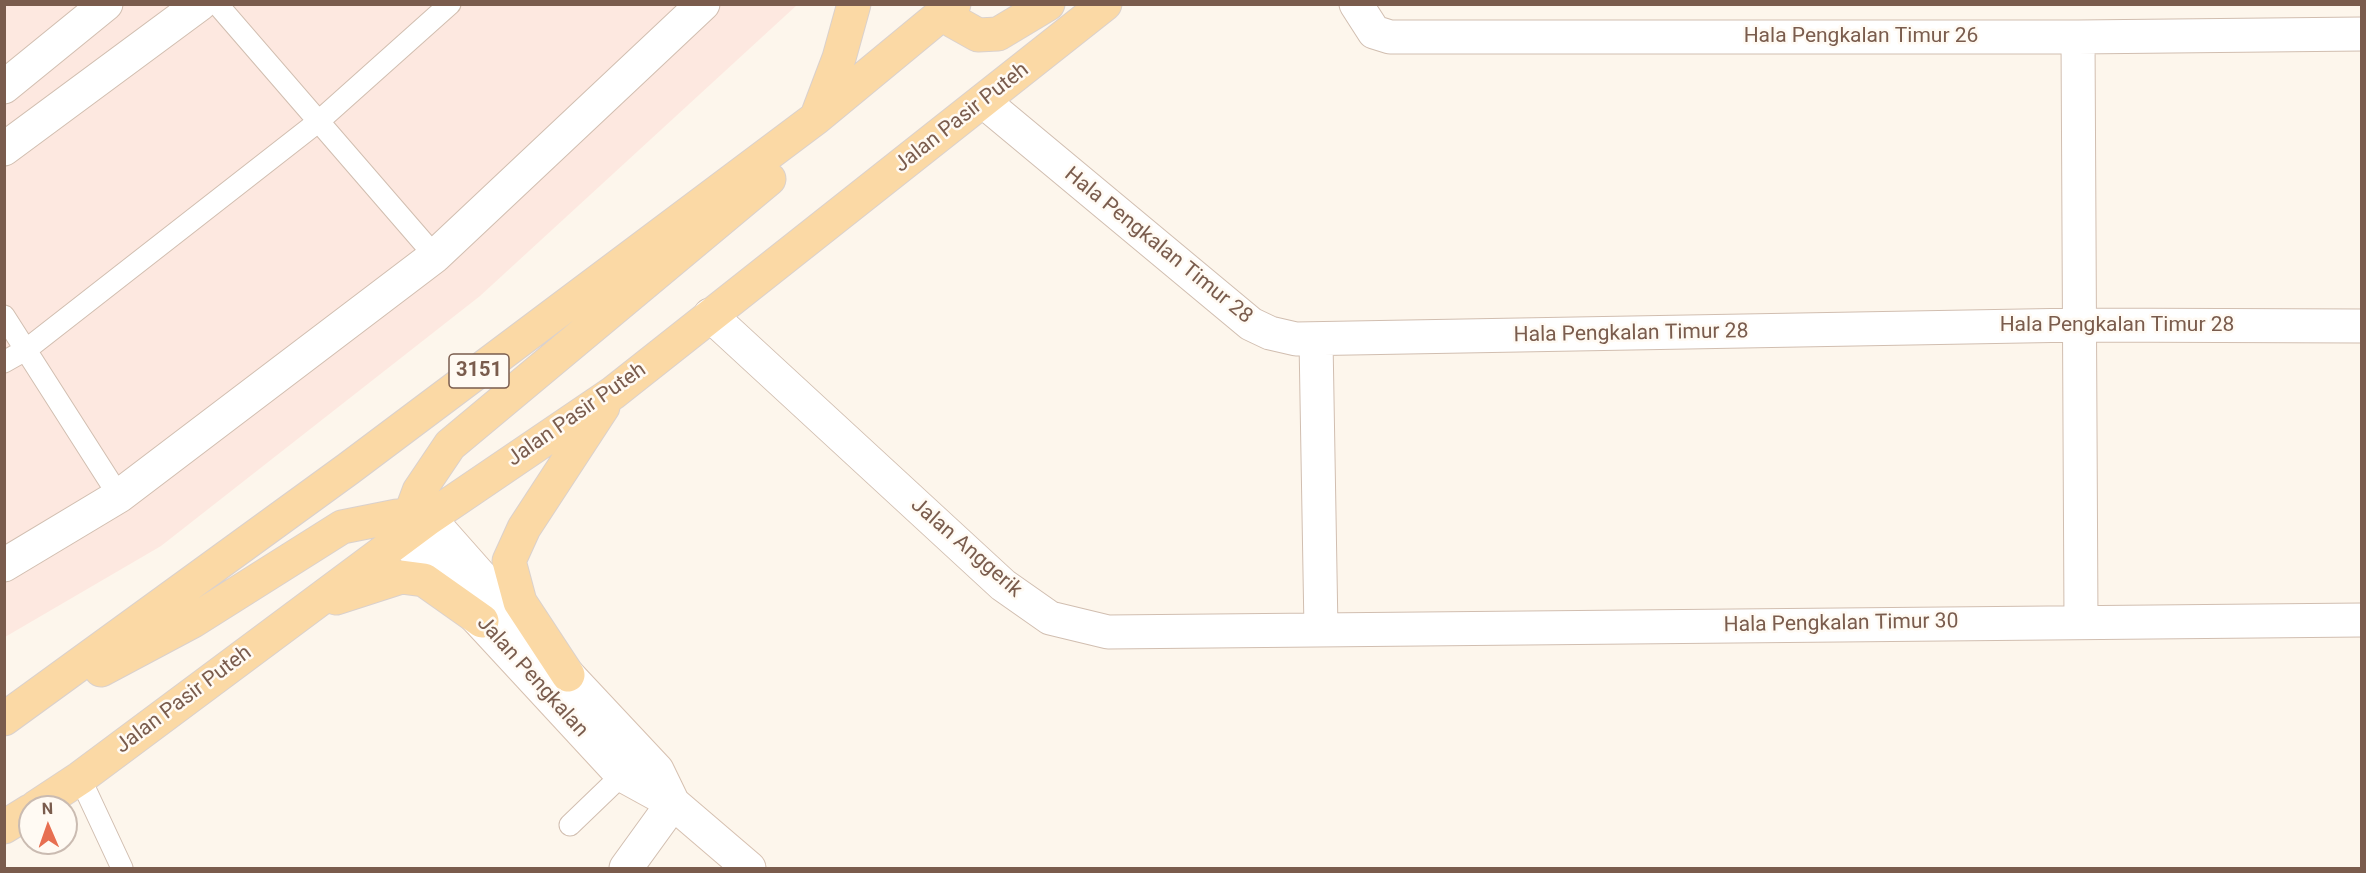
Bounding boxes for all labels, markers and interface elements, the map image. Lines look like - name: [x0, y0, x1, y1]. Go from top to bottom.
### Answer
- street label: Hala Pengkalan Timur 26: [1744, 24, 1978, 50]
- street label: Jalan Pasir Puteh: [890, 58, 1034, 178]
- street label: Hala Pengkalan Timur 28: [1059, 162, 1257, 330]
- street label: Hala Pengkalan Timur 28: [2000, 313, 2234, 339]
- street label: Hala Pengkalan Timur 28: [1513, 319, 1749, 349]
- road number: 3151: [449, 354, 509, 388]
- street label: Jalan Pasir Puteh: [503, 358, 651, 472]
- street label: Jalan Anggerik: [905, 493, 1027, 603]
- street label: Hala Pengkalan Timur 30: [1723, 609, 1959, 639]
- street label: Jalan Pengkalan: [471, 611, 593, 743]
- street label: Jalan Pasir Puteh: [111, 641, 257, 759]
- north arrow: [18, 795, 78, 855]
- text: N: [41, 799, 53, 818]

